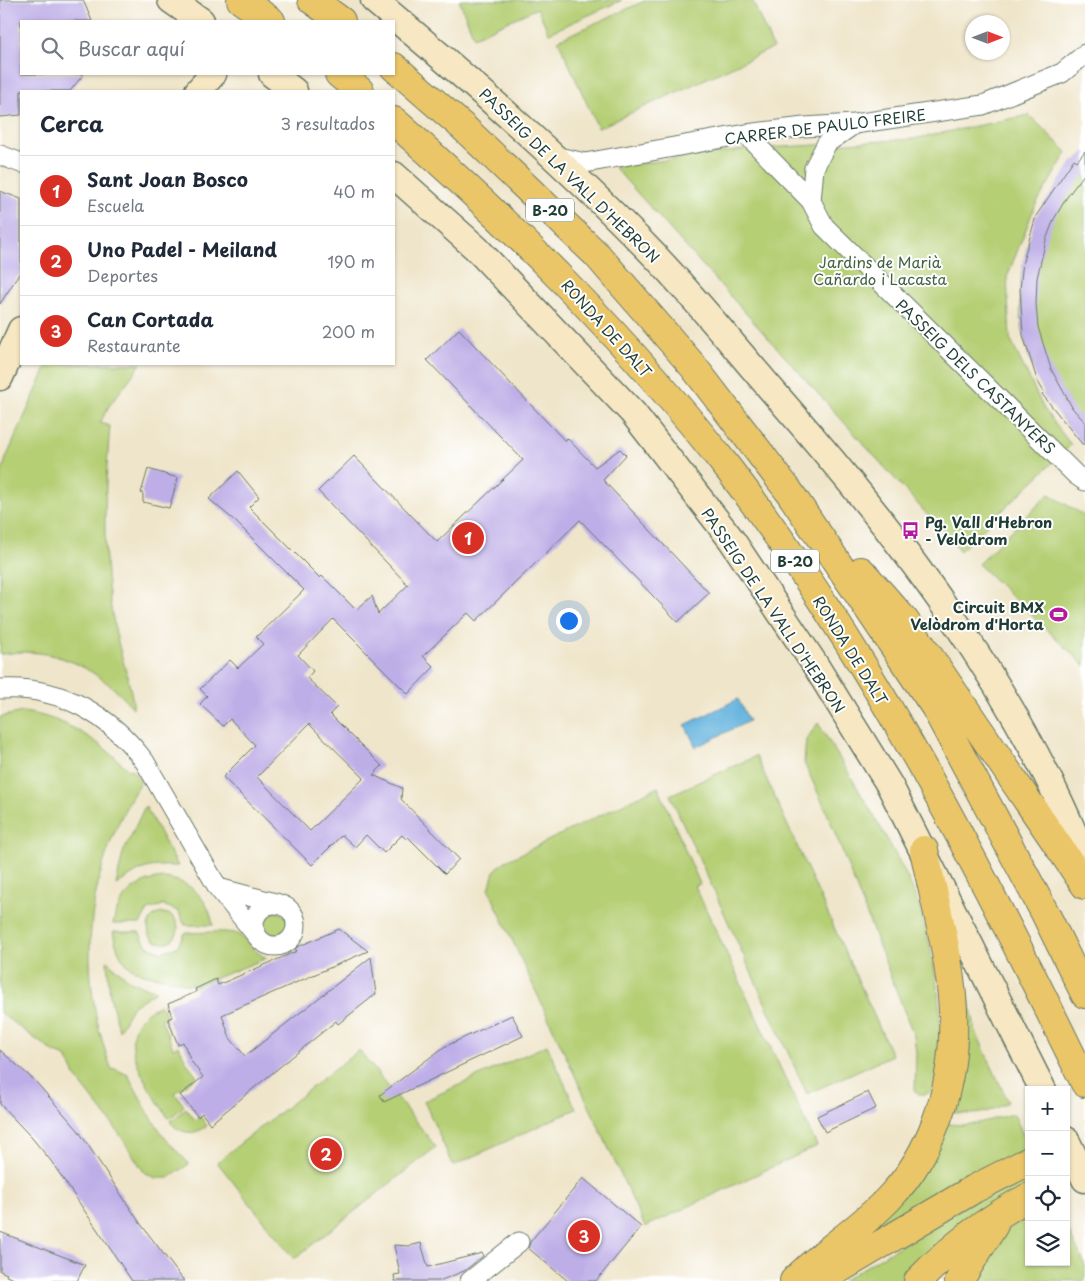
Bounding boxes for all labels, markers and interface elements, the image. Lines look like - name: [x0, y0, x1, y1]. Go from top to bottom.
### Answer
- north arrow: [965, 15, 1010, 60]
- search box: [20, 20, 395, 75]
- icon: search: [38, 34, 66, 62]
- text: Buscar aquí: [78, 34, 185, 62]
- street label: PASSEIG DE LA VALL D'HEBRON: [475, 82, 665, 268]
- street label: CARRER DE PAULO FREIRE: [723, 102, 927, 150]
- text: Cerca: [40, 107, 104, 139]
- text: 3 resultados: [280, 111, 375, 135]
- text: Sant Joan Bosco: [87, 165, 248, 193]
- text: 1: [52, 179, 60, 203]
- text: 40 m: [333, 179, 375, 203]
- text: Escuela: [87, 193, 144, 217]
- road number: B-20: [526, 198, 574, 222]
- text: Uno Padel - Meiland: [87, 235, 277, 263]
- text: 2: [50, 249, 62, 273]
- text: 190 m: [327, 249, 375, 273]
- park label: Jardins de Marià Cañardo i Lacasta: [813, 250, 948, 290]
- text: Deportes: [87, 263, 158, 287]
- street label: RONDA DE DALT: [557, 274, 658, 383]
- street label: PASSEIG DELS CASTANYERS: [891, 293, 1061, 459]
- text: Can Cortada: [87, 305, 214, 333]
- text: 3: [51, 319, 61, 343]
- text: 200 m: [322, 319, 375, 343]
- text: Restaurante: [87, 333, 181, 357]
- street label: PASSEIG DE LA VALL D'HEBRON: [697, 503, 851, 717]
- place label: Pg. Vall d'Hebron - Velòdrom: [925, 510, 1052, 550]
- pin: 1: [452, 519, 484, 557]
- bus stop icon: Pg. Vall d'Hebron - Velòdrom: [901, 520, 921, 540]
- road number: B-20: [771, 550, 819, 572]
- street label: RONDA DE DALT: [808, 591, 894, 710]
- place label: Circuit BMX Velòdrom d'Horta: [910, 595, 1045, 635]
- sports icon: Circuit BMX Velòdrom d'Horta: [1048, 605, 1068, 625]
- your location: [556, 608, 582, 634]
- map controls: [1025, 1086, 1070, 1266]
- button: +: [1025, 1086, 1070, 1131]
- button: −: [1025, 1131, 1070, 1176]
- pin: 2: [310, 1135, 342, 1173]
- button: locate: [1025, 1176, 1070, 1221]
- pin: 3: [568, 1217, 600, 1255]
- button: layers: [1025, 1221, 1070, 1266]

